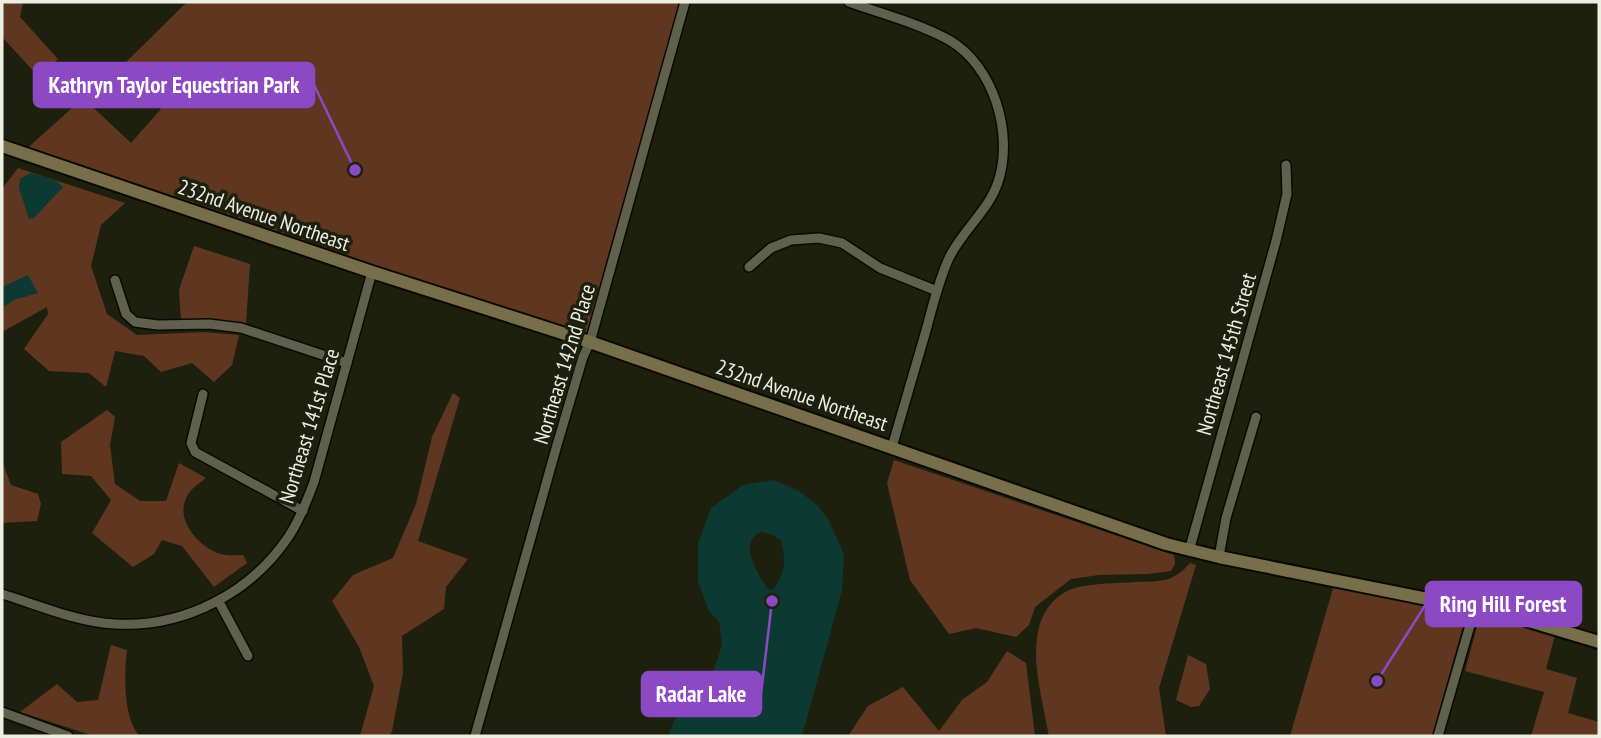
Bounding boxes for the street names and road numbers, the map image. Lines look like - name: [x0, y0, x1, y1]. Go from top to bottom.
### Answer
- street label: 232nd Avenue Northeast: [175, 173, 354, 257]
- street label: Northeast 145th Street: [1190, 270, 1262, 438]
- street label: Northeast 142nd Place: [527, 281, 601, 447]
- street label: Northeast 141st Place: [273, 345, 345, 507]
- street label: 232nd Avenue Northeast: [713, 353, 892, 437]

